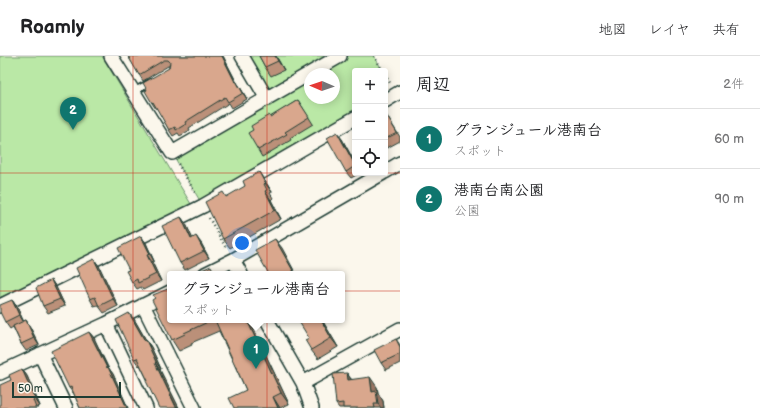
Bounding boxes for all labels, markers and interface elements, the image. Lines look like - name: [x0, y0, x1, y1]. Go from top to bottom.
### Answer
- text: Roamly: [20, 16, 84, 39]
- text: 地図: [599, 21, 627, 38]
- text: レイヤ: [649, 21, 690, 38]
- text: 共有: [712, 21, 740, 38]
- north arrow: [304, 68, 340, 104]
- map controls: [352, 68, 388, 176]
- button: +: [352, 68, 388, 104]
- text: 周辺: [416, 75, 450, 95]
- text: 2件: [723, 76, 744, 92]
- pin: 2: [60, 97, 86, 130]
- button: −: [352, 104, 388, 140]
- text: グランジュール港南台: [454, 121, 602, 140]
- text: 1: [426, 131, 432, 147]
- text: 60 m: [714, 131, 744, 147]
- button: locate: [352, 140, 388, 176]
- text: スポット: [454, 143, 506, 159]
- text: 港南台南公園: [454, 181, 544, 200]
- text: 2: [425, 191, 433, 207]
- text: 90 m: [715, 191, 744, 207]
- text: 公園: [454, 203, 480, 219]
- your location: [232, 233, 252, 253]
- popup: [167, 271, 345, 323]
- text: グランジュール港南台: [182, 280, 330, 299]
- text: スポット: [182, 302, 234, 318]
- pin: 1: [243, 336, 269, 369]
- scale bar: [12, 380, 121, 399]
- text: 50 m: [18, 382, 43, 395]

